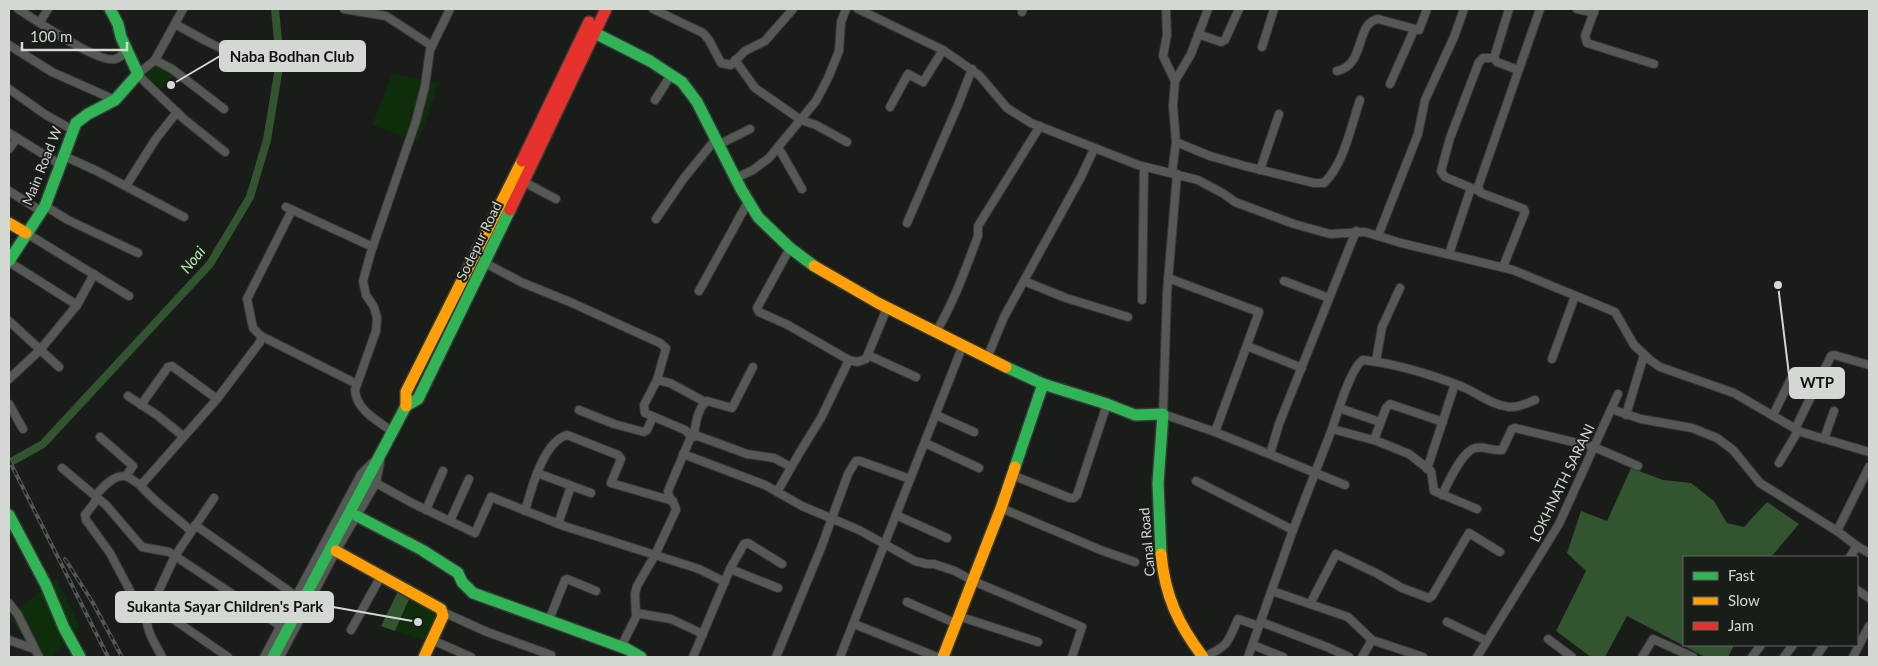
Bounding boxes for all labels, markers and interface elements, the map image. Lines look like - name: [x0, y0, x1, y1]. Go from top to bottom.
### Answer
- scale bar: [22, 20, 128, 52]
- text: 100 m: [30, 27, 72, 45]
- callout: Naba Bodhan Club: [220, 41, 365, 71]
- text: Naba Bodhan Club: [230, 47, 354, 65]
- street label: Main Road W: [18, 123, 65, 208]
- street label: Sodepur Road: [452, 198, 505, 283]
- water label: Noai: [176, 242, 209, 276]
- callout: WTP: [1790, 368, 1844, 398]
- text: WTP: [1800, 373, 1834, 391]
- street label: LOKHNATH SARANI: [1526, 421, 1598, 545]
- street label: Canal Road: [1135, 507, 1158, 577]
- legend: [1683, 556, 1858, 646]
- text: Fast: [1728, 566, 1755, 584]
- text: Slow: [1728, 591, 1760, 609]
- callout: Sukanta Sayar Children's Park: [116, 592, 333, 622]
- text: Sukanta Sayar Children's Park: [127, 597, 324, 615]
- text: Jam: [1728, 616, 1754, 634]

